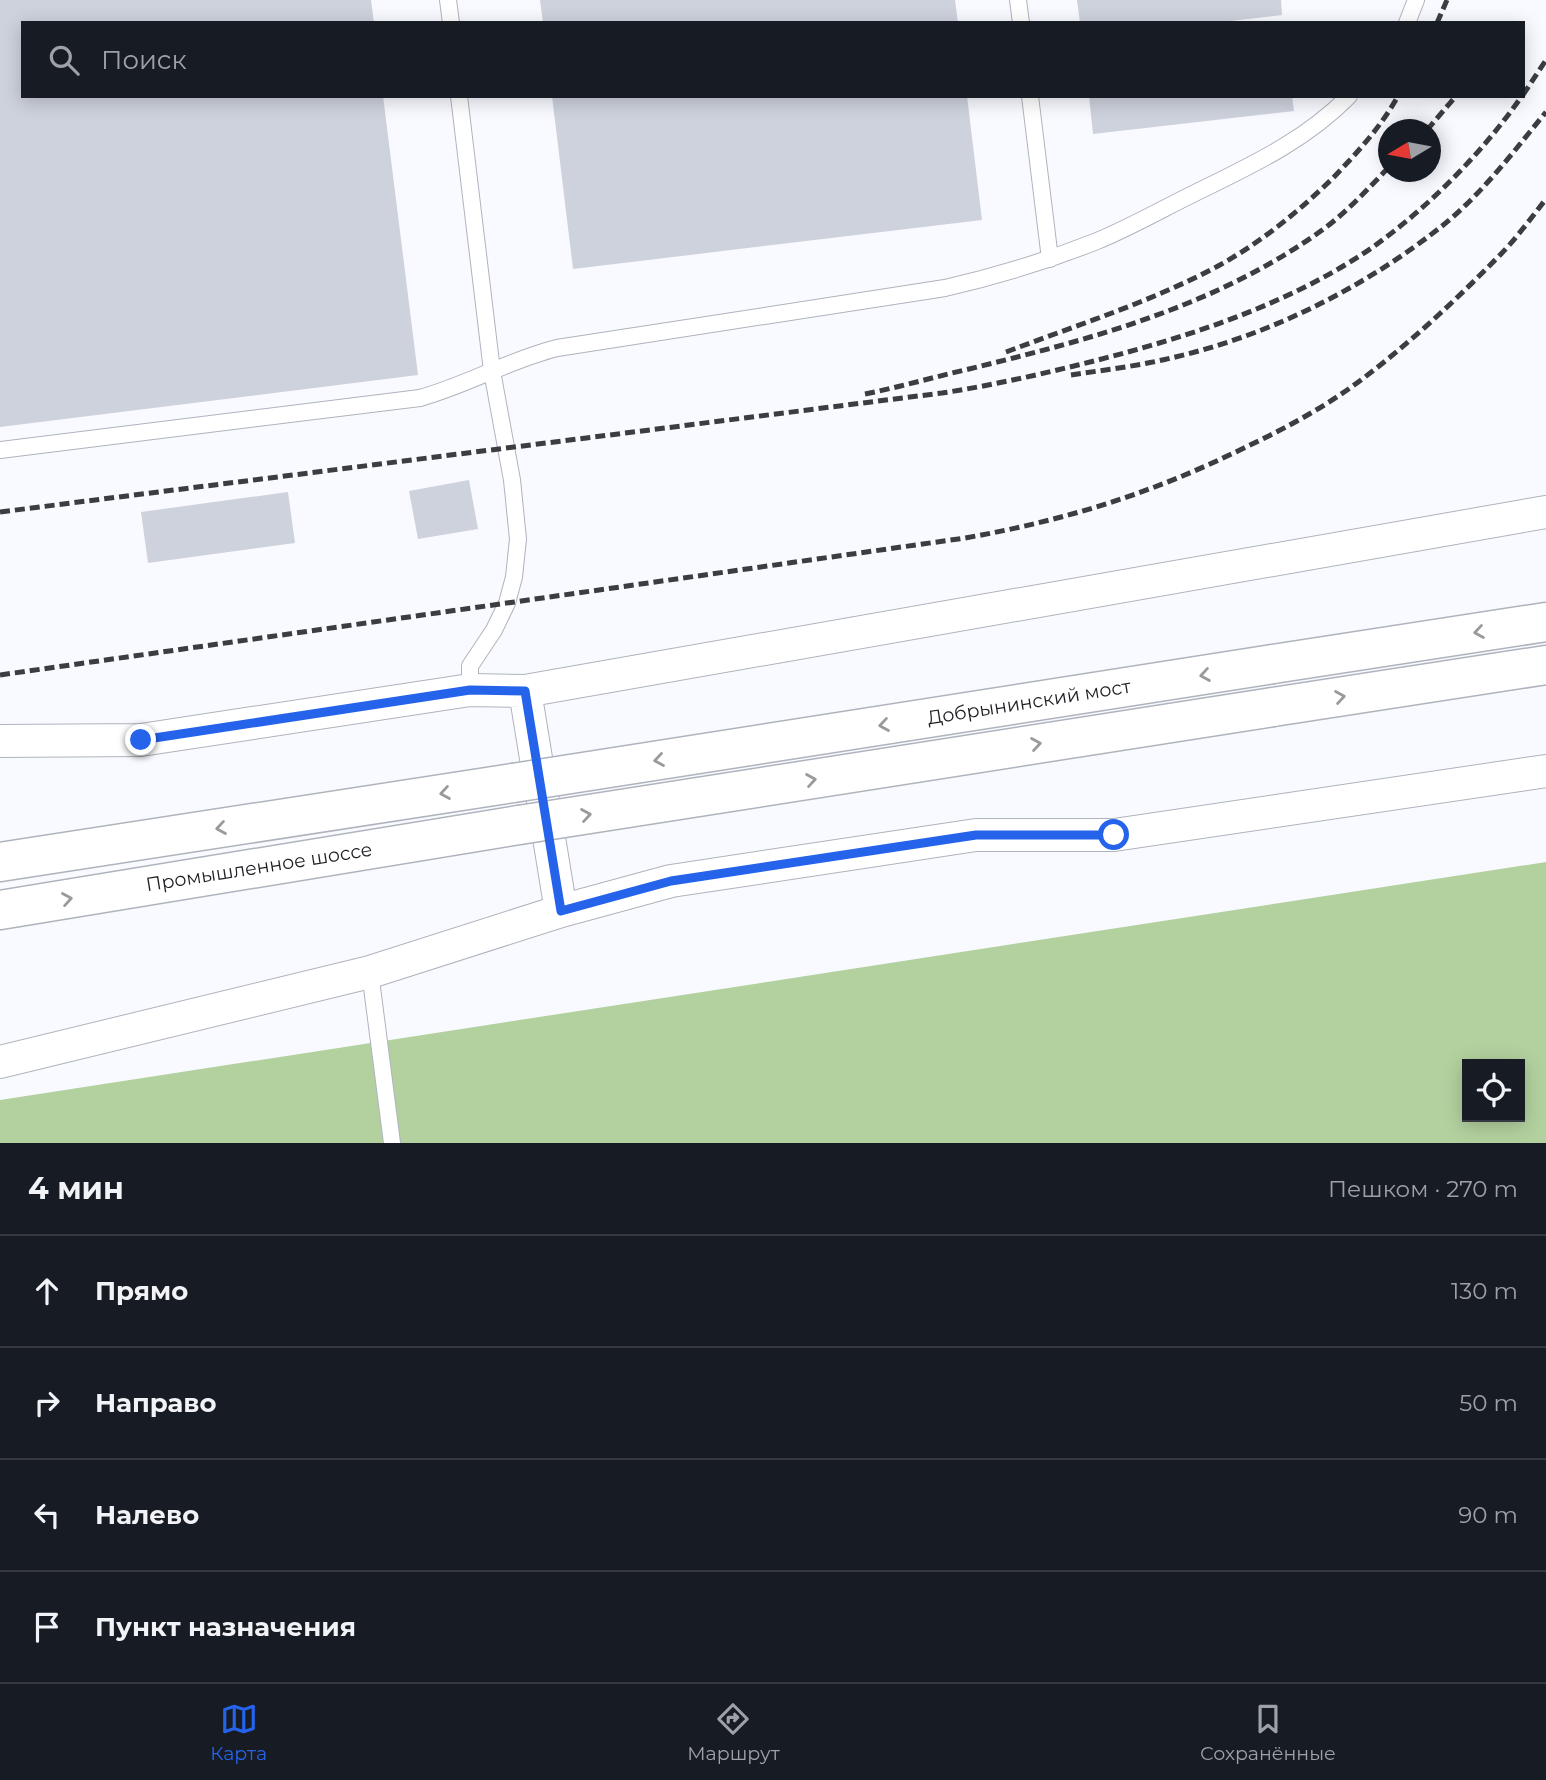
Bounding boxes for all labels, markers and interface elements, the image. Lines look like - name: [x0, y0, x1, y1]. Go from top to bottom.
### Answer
- search box: [21, 21, 1525, 98]
- icon: search: [45, 41, 83, 79]
- text: Поиск: [101, 44, 187, 76]
- north arrow: [1378, 119, 1441, 182]
- one-way arrow: [1473, 624, 1484, 639]
- one-way arrow: [1199, 667, 1211, 682]
- street label: Добрынинский мост: [926, 675, 1132, 729]
- one-way arrow: [1334, 690, 1346, 705]
- one-way arrow: [878, 717, 889, 732]
- route end: [125, 724, 156, 755]
- one-way arrow: [1030, 737, 1042, 752]
- one-way arrow: [653, 752, 665, 767]
- one-way arrow: [805, 772, 817, 787]
- one-way arrow: [439, 785, 451, 800]
- one-way arrow: [580, 808, 592, 823]
- route start: [1098, 819, 1129, 850]
- one-way arrow: [215, 820, 226, 835]
- street label: Промышленное шоссе: [144, 838, 374, 896]
- one-way arrow: [61, 892, 73, 907]
- map controls: [1462, 1059, 1525, 1122]
- button: locate: [1462, 1059, 1525, 1122]
- text: 4 мин: [28, 1170, 124, 1207]
- text: Пешком · 270 m: [1328, 1175, 1518, 1203]
- icon: ahead: [28, 1272, 66, 1310]
- text: Прямо: [95, 1275, 188, 1307]
- text: 130 m: [1451, 1277, 1518, 1305]
- icon: right: [28, 1384, 66, 1422]
- text: Направо: [95, 1387, 216, 1419]
- text: 50 m: [1459, 1389, 1518, 1417]
- icon: left: [28, 1496, 66, 1534]
- text: Налево: [95, 1499, 199, 1531]
- text: 90 m: [1458, 1501, 1518, 1529]
- icon: arrive: [28, 1608, 66, 1646]
- text: Пункт назначения: [95, 1611, 356, 1643]
- tab: Карта: [210, 1700, 267, 1765]
- tab: Маршрут: [687, 1700, 780, 1765]
- tab: Сохранённые: [1200, 1700, 1336, 1765]

